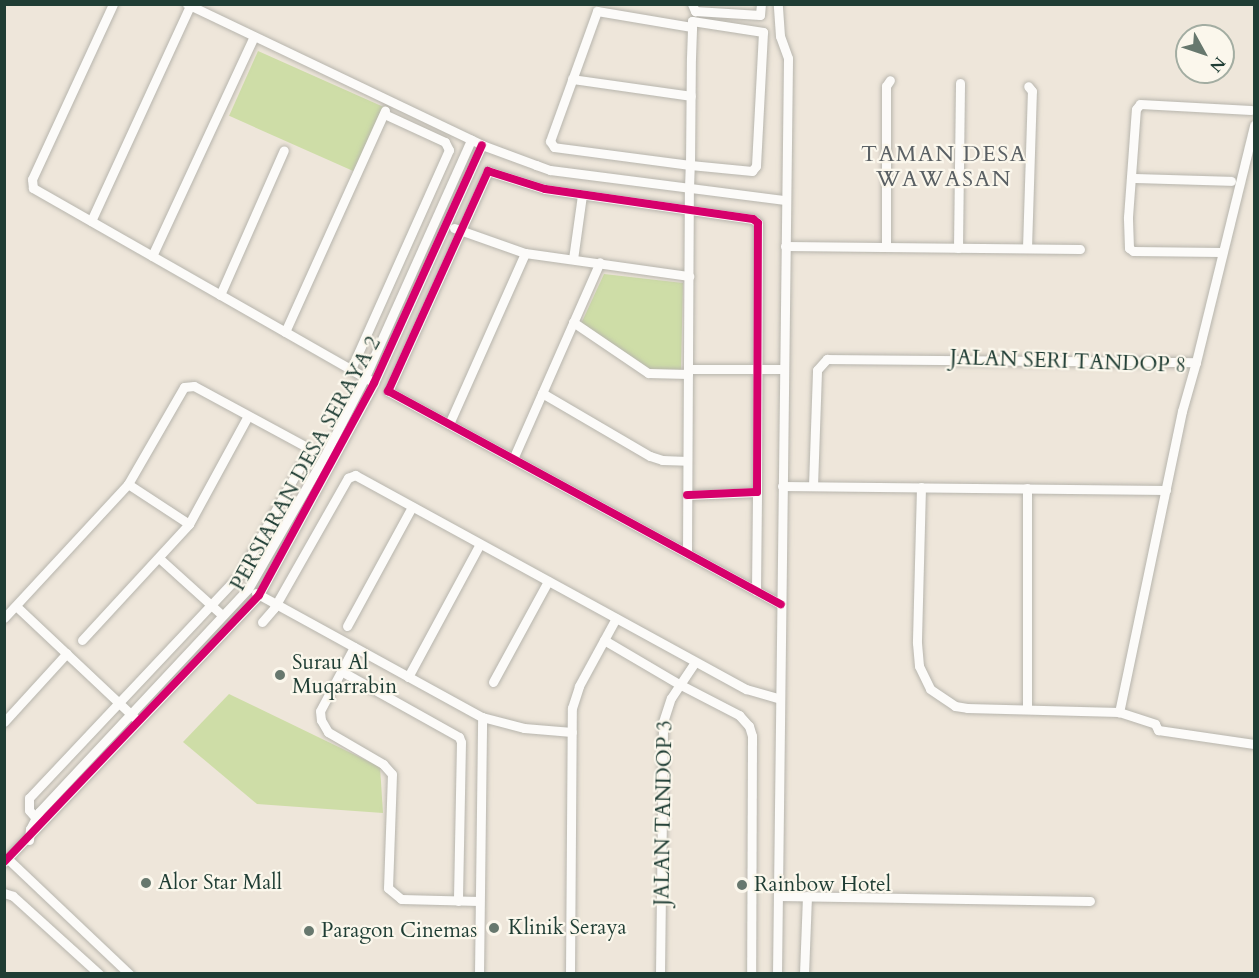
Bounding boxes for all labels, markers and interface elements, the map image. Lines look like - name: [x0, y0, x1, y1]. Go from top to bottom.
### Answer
- north arrow: [1175, 24, 1235, 84]
- text: N: [1204, 52, 1230, 77]
- district label: TAMAN DESA WAWASAN: [861, 141, 1027, 192]
- street label: PERSIARAN DESA SERAYA 2: [225, 333, 387, 595]
- street label: JALAN SERI TANDOP 8: [949, 345, 1187, 379]
- place label: Surau Al Muqarrabin: [292, 650, 397, 700]
- marker: Surau Al Muqarrabin: [273, 668, 287, 682]
- street label: JALAN TANDOP 3: [650, 720, 678, 906]
- place label: Alor Star Mall: [158, 870, 282, 896]
- place label: Rainbow Hotel: [754, 872, 891, 898]
- marker: Alor Star Mall: [139, 876, 153, 890]
- marker: Rainbow Hotel: [735, 878, 749, 892]
- place label: Klinik Seraya: [508, 915, 627, 941]
- place label: Paragon Cinemas: [321, 918, 477, 944]
- marker: Klinik Seraya: [485, 919, 503, 937]
- marker: Paragon Cinemas: [302, 924, 316, 938]

